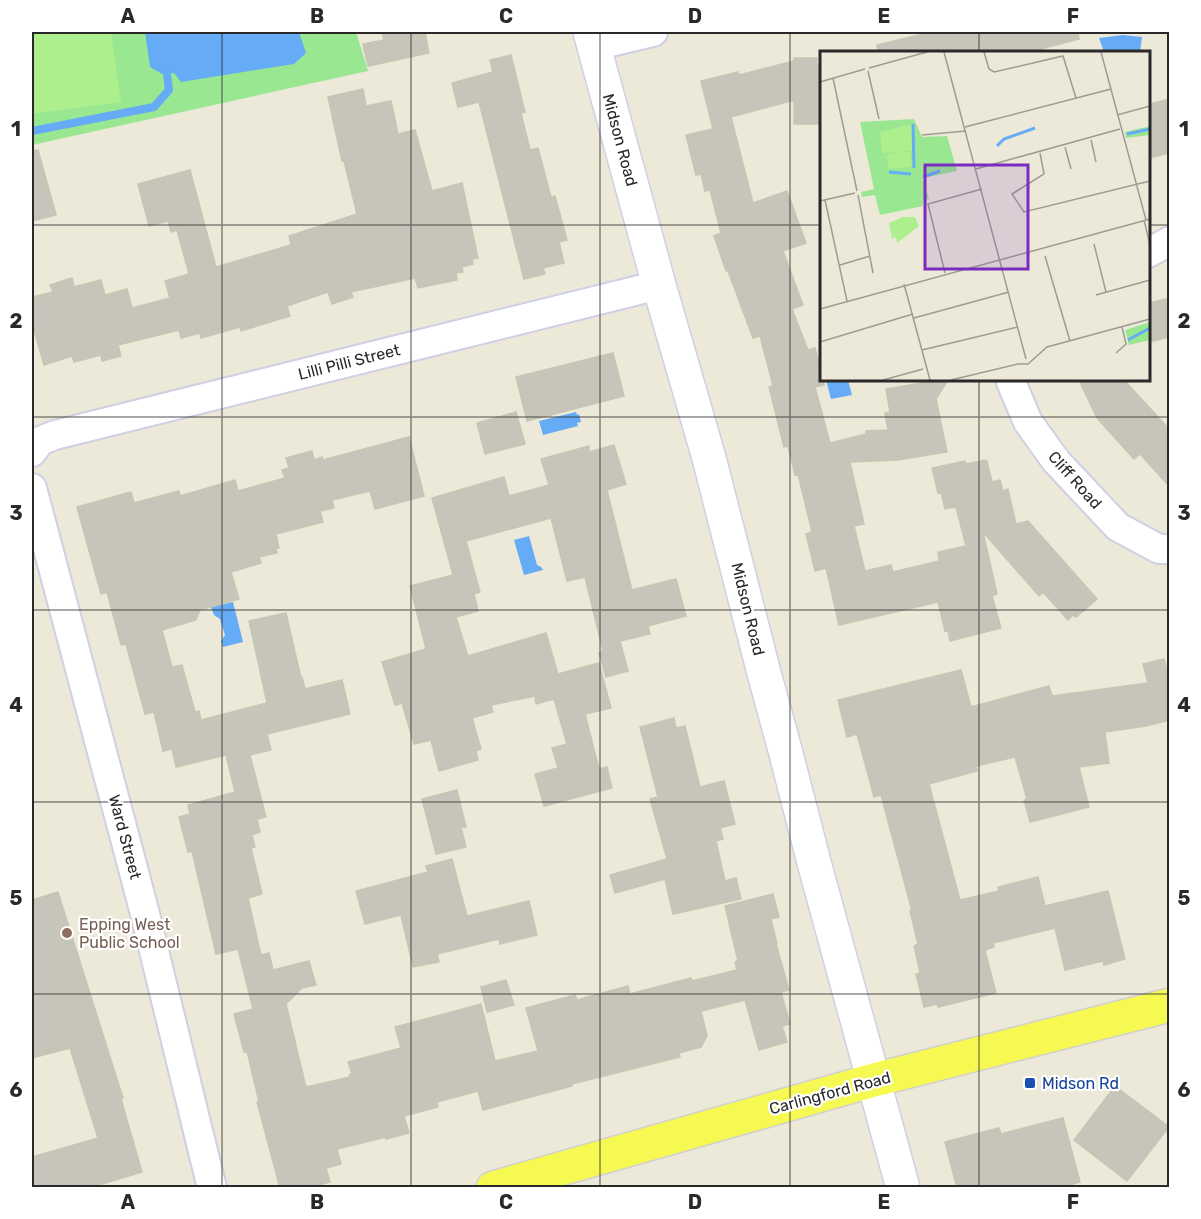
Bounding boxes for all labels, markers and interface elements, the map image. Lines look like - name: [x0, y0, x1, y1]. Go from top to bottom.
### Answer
- text: A: [121, 4, 136, 28]
- text: B: [310, 4, 324, 28]
- text: C: [499, 4, 513, 28]
- text: D: [688, 4, 702, 28]
- text: E: [878, 4, 890, 28]
- text: F: [1067, 4, 1079, 28]
- inset map: [820, 51, 1150, 381]
- street label: Midson Road: [599, 92, 641, 188]
- text: 1: [11, 117, 21, 141]
- text: 1: [1179, 117, 1189, 141]
- text: 2: [10, 309, 23, 333]
- text: 2: [1178, 309, 1191, 333]
- street label: Lilli Pilli Street: [296, 340, 402, 384]
- street label: Cliff Road: [1044, 447, 1106, 513]
- text: 3: [9, 501, 23, 525]
- text: 3: [1177, 501, 1191, 525]
- street label: Midson Road: [727, 561, 769, 657]
- text: 4: [9, 693, 23, 717]
- text: 4: [1177, 693, 1191, 717]
- street label: Ward Street: [105, 793, 145, 881]
- text: 5: [10, 886, 23, 910]
- text: 5: [1178, 886, 1191, 910]
- place label: Epping West Public School: [79, 915, 180, 952]
- marker: Epping West Public School: [60, 926, 74, 940]
- street label: Carlingford Road: [767, 1068, 893, 1118]
- place label: Midson Rd: [1042, 1074, 1119, 1093]
- marker: Midson Rd: [1023, 1076, 1037, 1090]
- text: 6: [9, 1078, 23, 1102]
- text: 6: [1177, 1078, 1191, 1102]
- text: A: [121, 1190, 136, 1214]
- text: B: [310, 1190, 324, 1214]
- text: C: [499, 1190, 513, 1214]
- text: D: [688, 1190, 702, 1214]
- text: E: [878, 1190, 890, 1214]
- text: F: [1067, 1190, 1079, 1214]

